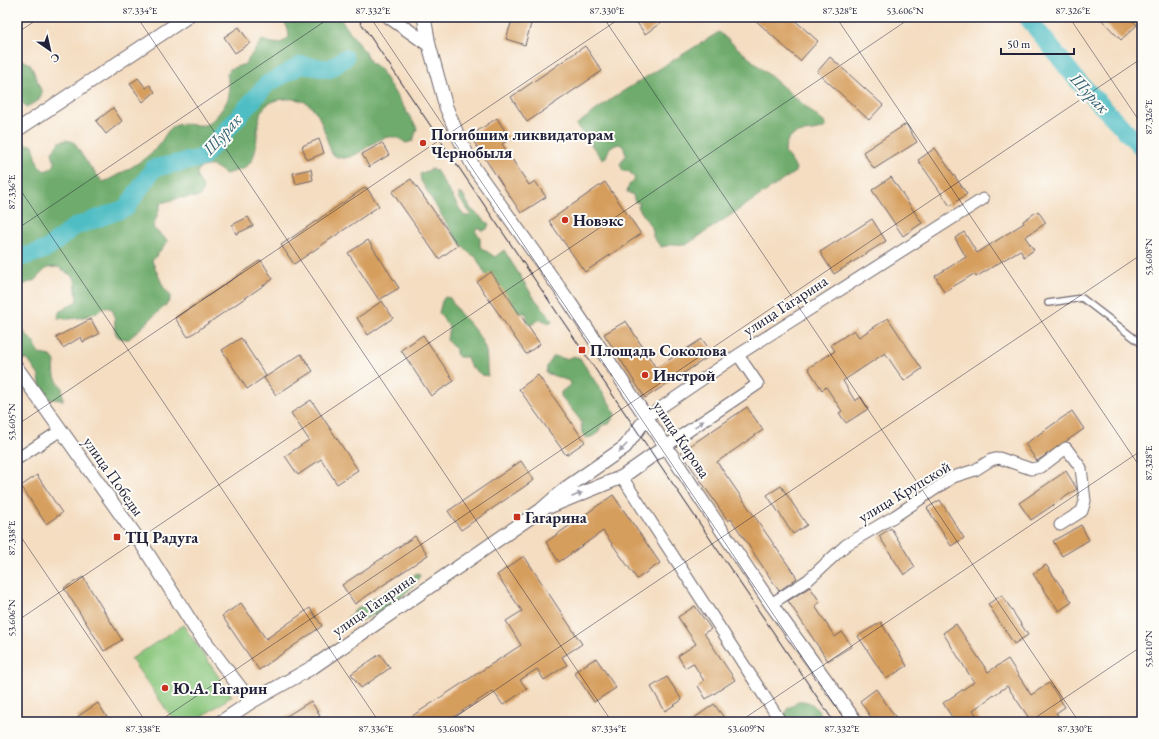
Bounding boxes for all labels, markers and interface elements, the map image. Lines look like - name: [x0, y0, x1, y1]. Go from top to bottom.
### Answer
- text: 87.334°E: [123, 4, 158, 17]
- text: 87.332°E: [356, 4, 391, 17]
- text: 87.330°E: [590, 4, 625, 17]
- text: 87.328°E: [823, 4, 858, 17]
- text: 53.606°N: [886, 4, 924, 17]
- text: 87.326°E: [1056, 4, 1091, 17]
- north arrow: [30, 30, 70, 70]
- scale bar: [1001, 30, 1074, 56]
- text: 50 m: [1007, 36, 1031, 52]
- text: С: [48, 50, 63, 66]
- water label: Шурак: [1065, 67, 1115, 119]
- text: 87.326°E: [1142, 99, 1155, 134]
- water label: Шурак: [197, 108, 247, 160]
- place label: Погибшим ликвидаторам Чернобыля: [431, 124, 614, 163]
- marker: Погибшим ликвидаторам Чернобыля: [418, 138, 428, 148]
- text: 87.336°E: [5, 174, 18, 209]
- place label: Новэкс: [573, 210, 624, 231]
- marker: Новэкс: [560, 215, 570, 225]
- text: 53.608°N: [1142, 238, 1155, 276]
- street label: улица Гагарина: [739, 270, 832, 341]
- place label: Площадь Соколова: [590, 340, 728, 361]
- marker: Площадь Соколова: [577, 345, 587, 355]
- place label: Инстрой: [653, 365, 716, 386]
- marker: Инстрой: [640, 370, 650, 380]
- street label: улица Кирова: [648, 397, 716, 483]
- text: 53.605°N: [5, 403, 18, 441]
- one-way arrow: [693, 420, 704, 428]
- street label: улица Победы: [78, 432, 149, 520]
- one-way arrow: [619, 443, 628, 453]
- text: 87.328°E: [1142, 445, 1155, 480]
- street label: улица Крупской: [854, 455, 955, 527]
- one-way arrow: [571, 492, 583, 498]
- place label: Гагарина: [525, 507, 588, 528]
- marker: Гагарина: [512, 512, 522, 522]
- text: 87.338°E: [5, 520, 18, 555]
- place label: ТЦ Радуга: [125, 527, 199, 548]
- marker: ТЦ Радуга: [112, 532, 122, 542]
- street label: улица Гагарина: [328, 568, 420, 641]
- text: 53.606°N: [5, 599, 18, 637]
- text: 53.610°N: [1142, 630, 1155, 668]
- place label: Ю.А. Гагарин: [173, 678, 267, 699]
- marker: Ю.А. Гагарин: [160, 683, 170, 693]
- text: 87.338°E: [126, 722, 161, 735]
- text: 87.336°E: [359, 722, 394, 735]
- text: 53.608°N: [437, 722, 475, 735]
- text: 87.334°E: [592, 722, 627, 735]
- text: 53.609°N: [727, 722, 765, 735]
- text: 87.332°E: [825, 722, 860, 735]
- text: 87.330°E: [1058, 722, 1093, 735]

